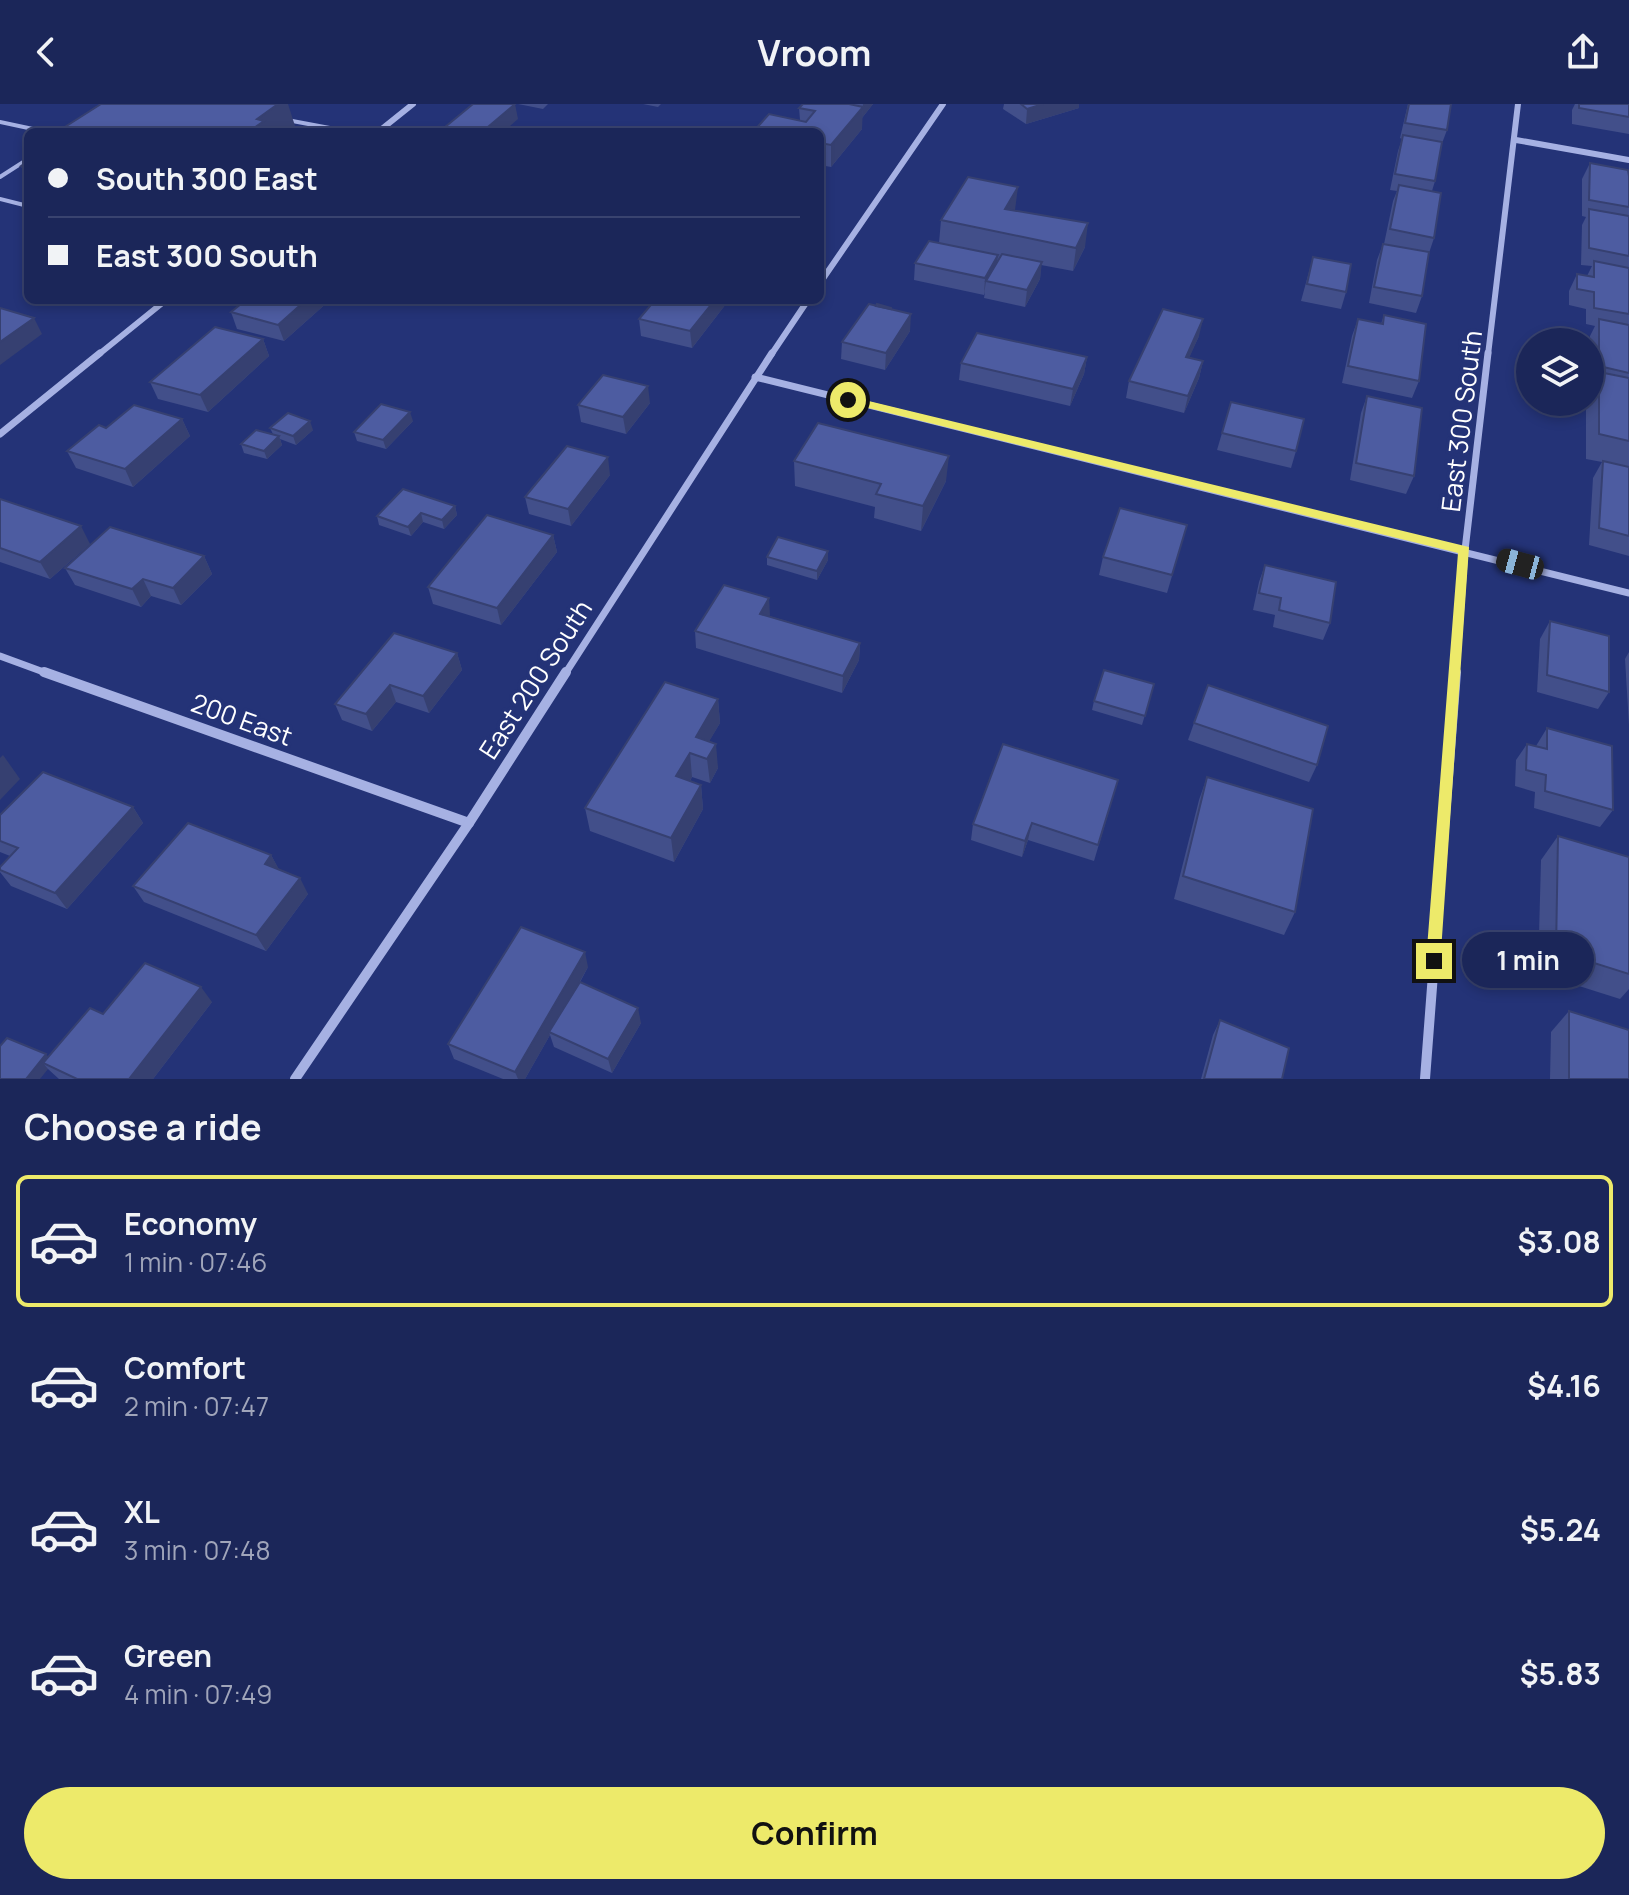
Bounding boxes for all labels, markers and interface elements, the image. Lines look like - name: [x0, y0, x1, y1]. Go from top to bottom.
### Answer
- text: Vroom: [758, 28, 871, 77]
- icon: back: [24, 30, 68, 74]
- icon: share: [1561, 30, 1605, 74]
- text: South 300 East: [96, 158, 318, 199]
- text: East 300 South: [96, 235, 318, 276]
- street label: East 300 South: [1432, 328, 1490, 514]
- map controls: [1516, 328, 1604, 416]
- button: layers: [1516, 328, 1604, 416]
- route start: [830, 382, 866, 418]
- car: [1494, 546, 1546, 582]
- street label: East 200 South: [470, 592, 600, 766]
- street label: 200 East: [186, 684, 298, 754]
- callout: 1 min: [1462, 933, 1594, 989]
- text: 1 min: [1496, 942, 1560, 978]
- route end: [1416, 943, 1452, 979]
- text: Choose a ride: [24, 1102, 262, 1151]
- text: Economy: [124, 1203, 257, 1244]
- icon: car: [28, 1205, 100, 1277]
- text: $3.08: [1517, 1221, 1601, 1262]
- text: 1 min · 07:46: [124, 1244, 267, 1280]
- text: Comfort: [124, 1347, 246, 1388]
- icon: car: [28, 1349, 100, 1421]
- text: $4.16: [1527, 1365, 1601, 1406]
- text: 2 min · 07:47: [124, 1388, 269, 1424]
- text: XL: [124, 1491, 160, 1532]
- icon: car: [28, 1493, 100, 1565]
- text: $5.24: [1520, 1509, 1601, 1550]
- text: 3 min · 07:48: [124, 1532, 271, 1568]
- text: Green: [124, 1635, 212, 1676]
- icon: car: [28, 1637, 100, 1709]
- text: $5.83: [1520, 1653, 1601, 1694]
- text: 4 min · 07:49: [124, 1676, 272, 1712]
- button: Confirm: [24, 1787, 1605, 1879]

